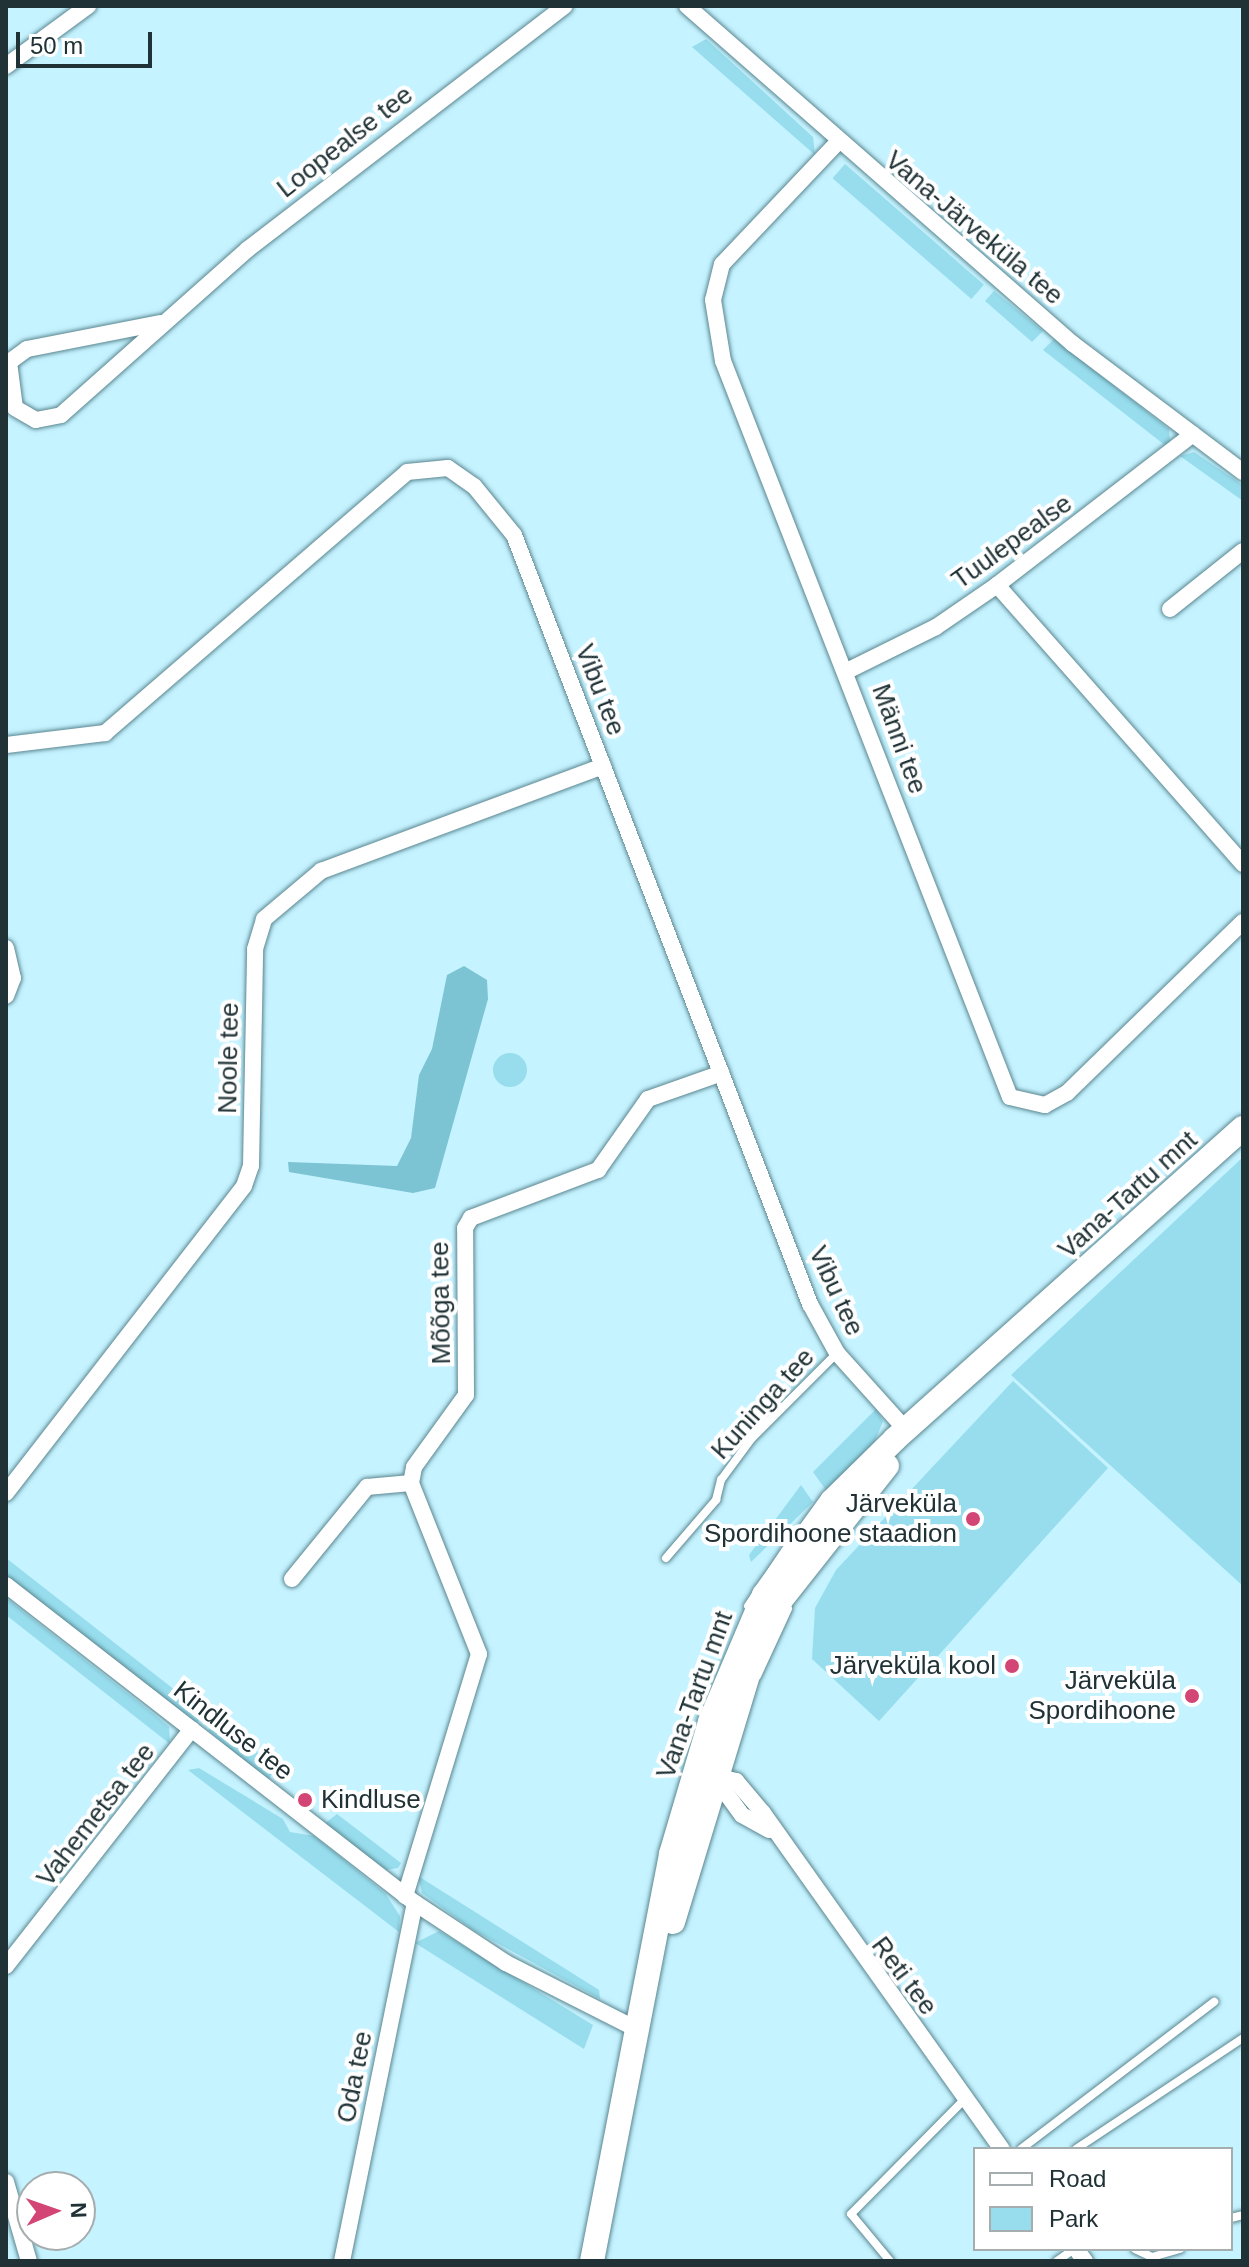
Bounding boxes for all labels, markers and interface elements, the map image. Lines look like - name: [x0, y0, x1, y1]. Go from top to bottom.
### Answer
- scale bar: [20, 16, 156, 66]
- text: 50 m: [30, 32, 83, 59]
- street label: Loopealse tee: [271, 79, 419, 205]
- street label: Vana-Järveküla tee: [879, 145, 1069, 311]
- street label: Tuulepealse: [946, 488, 1078, 596]
- street label: Vibu tee: [568, 640, 632, 740]
- street label: Männi tee: [865, 680, 933, 798]
- street label: Noole tee: [212, 1002, 246, 1114]
- street label: Vana-Tartu mnt: [1052, 1125, 1204, 1265]
- street label: Mõõga tee: [424, 1241, 458, 1365]
- street label: Vibu tee: [802, 1241, 870, 1341]
- street label: Kuninga tee: [705, 1342, 821, 1466]
- place label: Järveküla Spordihoone staadion: [704, 1488, 957, 1550]
- marker: Järveküla Spordihoone staadion: [964, 1510, 982, 1528]
- street label: Vana-Tartu mnt: [650, 1607, 740, 1783]
- place label: Järveküla kool: [830, 1650, 996, 1682]
- marker: Järveküla kool: [1003, 1657, 1021, 1675]
- place label: Järveküla Spordihoone: [1029, 1665, 1176, 1726]
- street label: Kindluse tee: [167, 1675, 299, 1787]
- marker: Järveküla Spordihoone: [1183, 1687, 1201, 1705]
- street label: Vahemetsa tee: [30, 1737, 162, 1893]
- place label: Kindluse: [321, 1784, 421, 1816]
- marker: Kindluse: [296, 1791, 314, 1809]
- street label: Reti tee: [865, 1931, 943, 2021]
- street label: Oda tee: [331, 2029, 379, 2125]
- legend: [973, 2147, 1233, 2251]
- text: Road: [1049, 2165, 1106, 2192]
- north arrow: [16, 2171, 96, 2251]
- text: N: [66, 2202, 91, 2219]
- text: Park: [1049, 2205, 1098, 2232]

